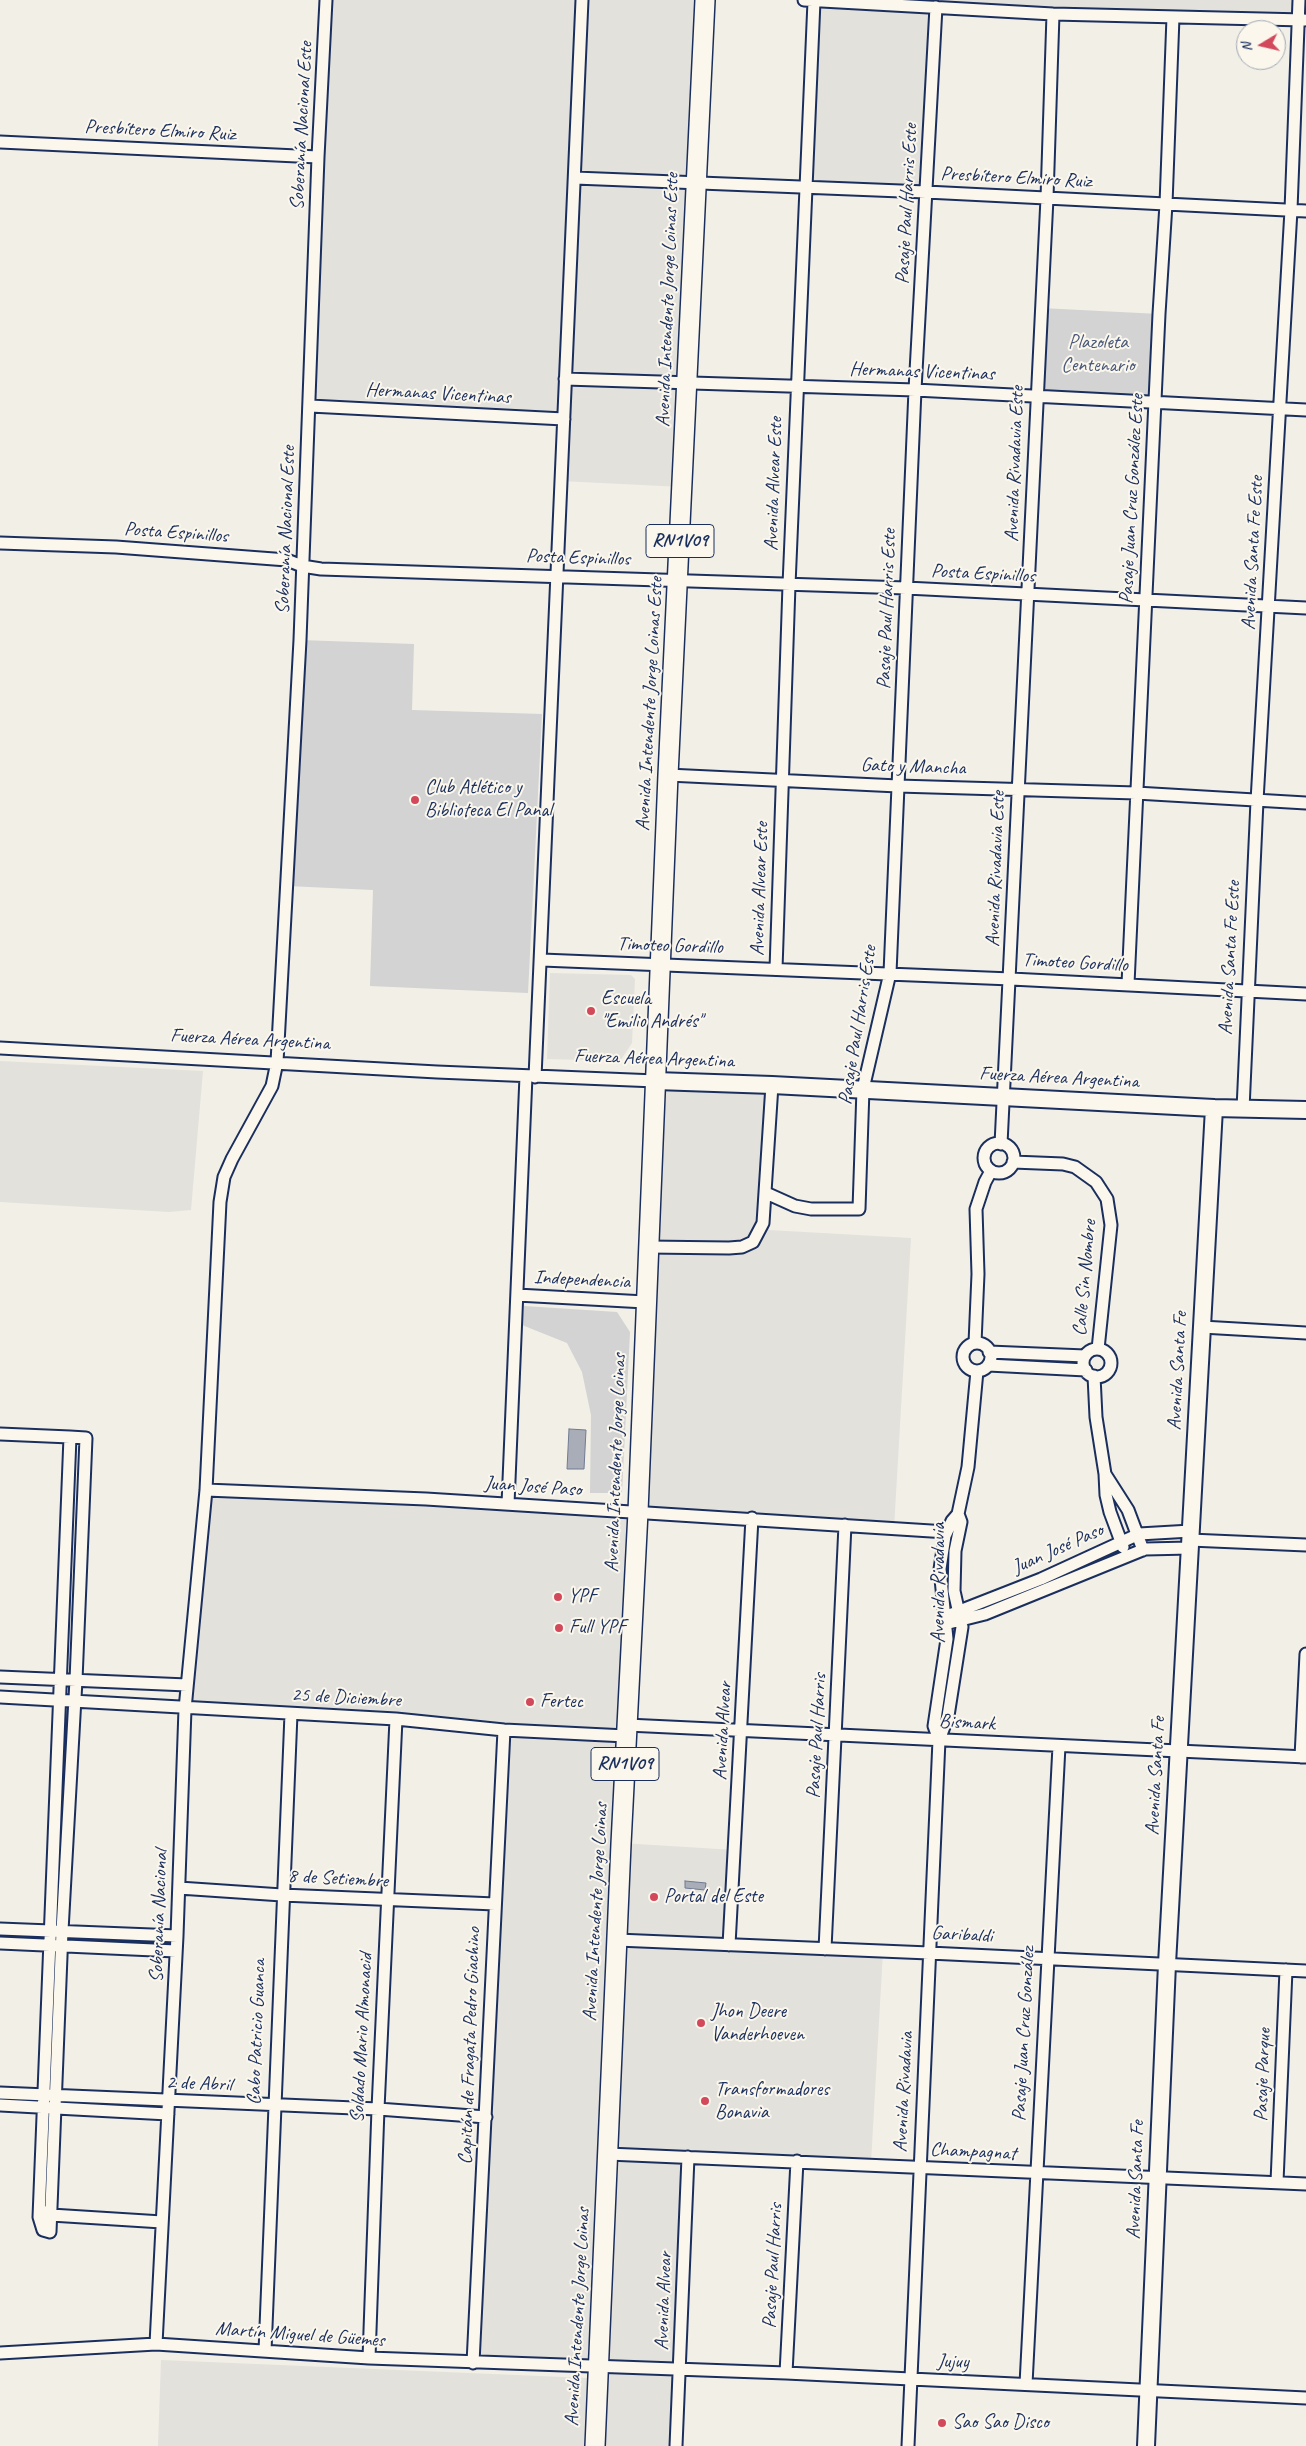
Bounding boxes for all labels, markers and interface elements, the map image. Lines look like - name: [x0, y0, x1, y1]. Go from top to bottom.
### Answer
- north arrow: [1236, 20, 1286, 70]
- street label: Soberanía Nacional Este: [286, 41, 318, 211]
- text: N: [1238, 42, 1256, 53]
- street label: Presbítero Elmiro Ruiz: [84, 115, 236, 147]
- street label: Pasaje Paul Harris Este: [891, 123, 923, 285]
- street label: Presbítero Elmiro Ruiz: [940, 162, 1092, 194]
- street label: Avenida Intendente Jorge Loinas Este: [652, 173, 684, 427]
- park label: Plazoleta Centenario: [1061, 331, 1135, 378]
- street label: Hermanas Vicentinas: [849, 357, 995, 387]
- street label: Hermanas Vicentinas: [365, 378, 511, 410]
- street label: Avenida Rivadavia Este: [1000, 386, 1030, 542]
- street label: Pasaje Juan Cruz González Este: [1115, 394, 1149, 604]
- street label: Avenida Alvear Este: [760, 417, 788, 551]
- street label: Soberanía Nacional Este: [271, 445, 301, 615]
- street label: Avenida Santa Fe Este: [1237, 475, 1269, 631]
- street label: Posta Espinillos: [123, 517, 229, 549]
- road number: RN1V09: [646, 524, 714, 558]
- street label: Pasaje Paul Harris Este: [872, 528, 902, 690]
- street label: Posta Espinillos: [526, 544, 630, 572]
- street label: Posta Espinillos: [930, 559, 1036, 589]
- street label: Avenida Intendente Jorge Loinas Este: [631, 576, 669, 832]
- street label: Gato y Mancha: [860, 753, 966, 781]
- place label: Club Atlético y Biblioteca El Panal: [425, 776, 552, 823]
- street label: Avenida Rivadavia Este: [981, 791, 1011, 947]
- marker: Club Atlético y Biblioteca El Panal: [409, 794, 421, 806]
- street label: Avenida Alvear Este: [746, 822, 774, 956]
- street label: Avenida Santa Fe Este: [1214, 880, 1246, 1036]
- street label: Timoteo Gordillo: [617, 932, 723, 960]
- street label: Pasaje Paul Harris Este: [834, 944, 882, 1106]
- street label: Timoteo Gordillo: [1022, 948, 1128, 978]
- place label: Escuela "Emilio Andrés": [601, 987, 702, 1034]
- marker: Escuela "Emilio Andrés": [585, 1005, 597, 1017]
- street label: Fuerza Aérea Argentina: [170, 1024, 330, 1056]
- street label: Fuerza Aérea Argentina: [574, 1044, 734, 1074]
- street label: Fuerza Aérea Argentina: [979, 1062, 1139, 1094]
- street label: Calle Sin Nombre: [1068, 1219, 1102, 1337]
- street label: Independencia: [533, 1265, 631, 1295]
- street label: Avenida Santa Fe: [1163, 1311, 1193, 1431]
- street label: Avenida Intendente Jorge Loinas: [600, 1353, 632, 1573]
- street label: Juan José Paso: [484, 1472, 582, 1502]
- street label: Juan José Paso: [1009, 1518, 1107, 1580]
- street label: Avenida Rivadavia: [927, 1523, 951, 1643]
- place label: YPF: [568, 1585, 597, 1609]
- marker: YPF: [552, 1591, 564, 1603]
- place label: Full YPF: [569, 1616, 626, 1640]
- marker: Full YPF: [553, 1622, 565, 1634]
- street label: Pasaje Paul Harris: [802, 1673, 832, 1799]
- street label: Avenida Alvear: [708, 1681, 738, 1781]
- street label: 25 de Diciembre: [291, 1683, 401, 1713]
- place label: Fertec: [540, 1690, 583, 1714]
- marker: Fertec: [524, 1696, 536, 1708]
- street label: Bismark: [938, 1710, 996, 1736]
- street label: Avenida Santa Fe: [1141, 1716, 1171, 1836]
- road number: RN1V09: [591, 1748, 659, 1780]
- street label: Avenida Intendente Jorge Loinas: [578, 1802, 614, 2022]
- street label: Soberanía Nacional: [145, 1849, 173, 1983]
- street label: 8 de Setiembre: [287, 1864, 389, 1894]
- place label: Portal del Este: [664, 1885, 763, 1909]
- marker: Portal del Este: [648, 1891, 660, 1903]
- street label: Garibaldi: [931, 1921, 993, 1949]
- street label: Capitán de Fragata Pedro Giachino: [454, 1927, 486, 2165]
- street label: Pasaje Juan Cruz González: [1007, 1946, 1041, 2122]
- street label: Soldado Mario Almonacid: [346, 1952, 378, 2124]
- street label: Cabo Patricio Guanca: [242, 1959, 272, 2105]
- place label: Jhon Deere Vanderhoeven: [711, 2000, 804, 2047]
- marker: Jhon Deere Vanderhoeven: [695, 2017, 707, 2029]
- street label: Pasaje Parque: [1249, 2028, 1277, 2122]
- street label: Avenida Rivadavia: [889, 2031, 919, 2153]
- street label: 2 de Abril: [166, 2071, 232, 2097]
- place label: Transformadores Bonavia: [715, 2078, 829, 2125]
- marker: Transformadores Bonavia: [699, 2095, 711, 2107]
- street label: Avenida Santa Fe: [1122, 2120, 1150, 2240]
- street label: Champagnat: [929, 2138, 1017, 2166]
- street label: Pasaje Paul Harris: [758, 2203, 788, 2329]
- street label: Avenida Intendente Jorge Loinas: [560, 2207, 596, 2427]
- street label: Avenida Alvear: [650, 2251, 678, 2351]
- street label: Martín Miguel de Güemes: [215, 2317, 385, 2353]
- street label: Jujuy: [937, 2349, 969, 2375]
- place label: Sao Sao Disco: [952, 2411, 1049, 2435]
- marker: Sao Sao Disco: [936, 2417, 948, 2429]

